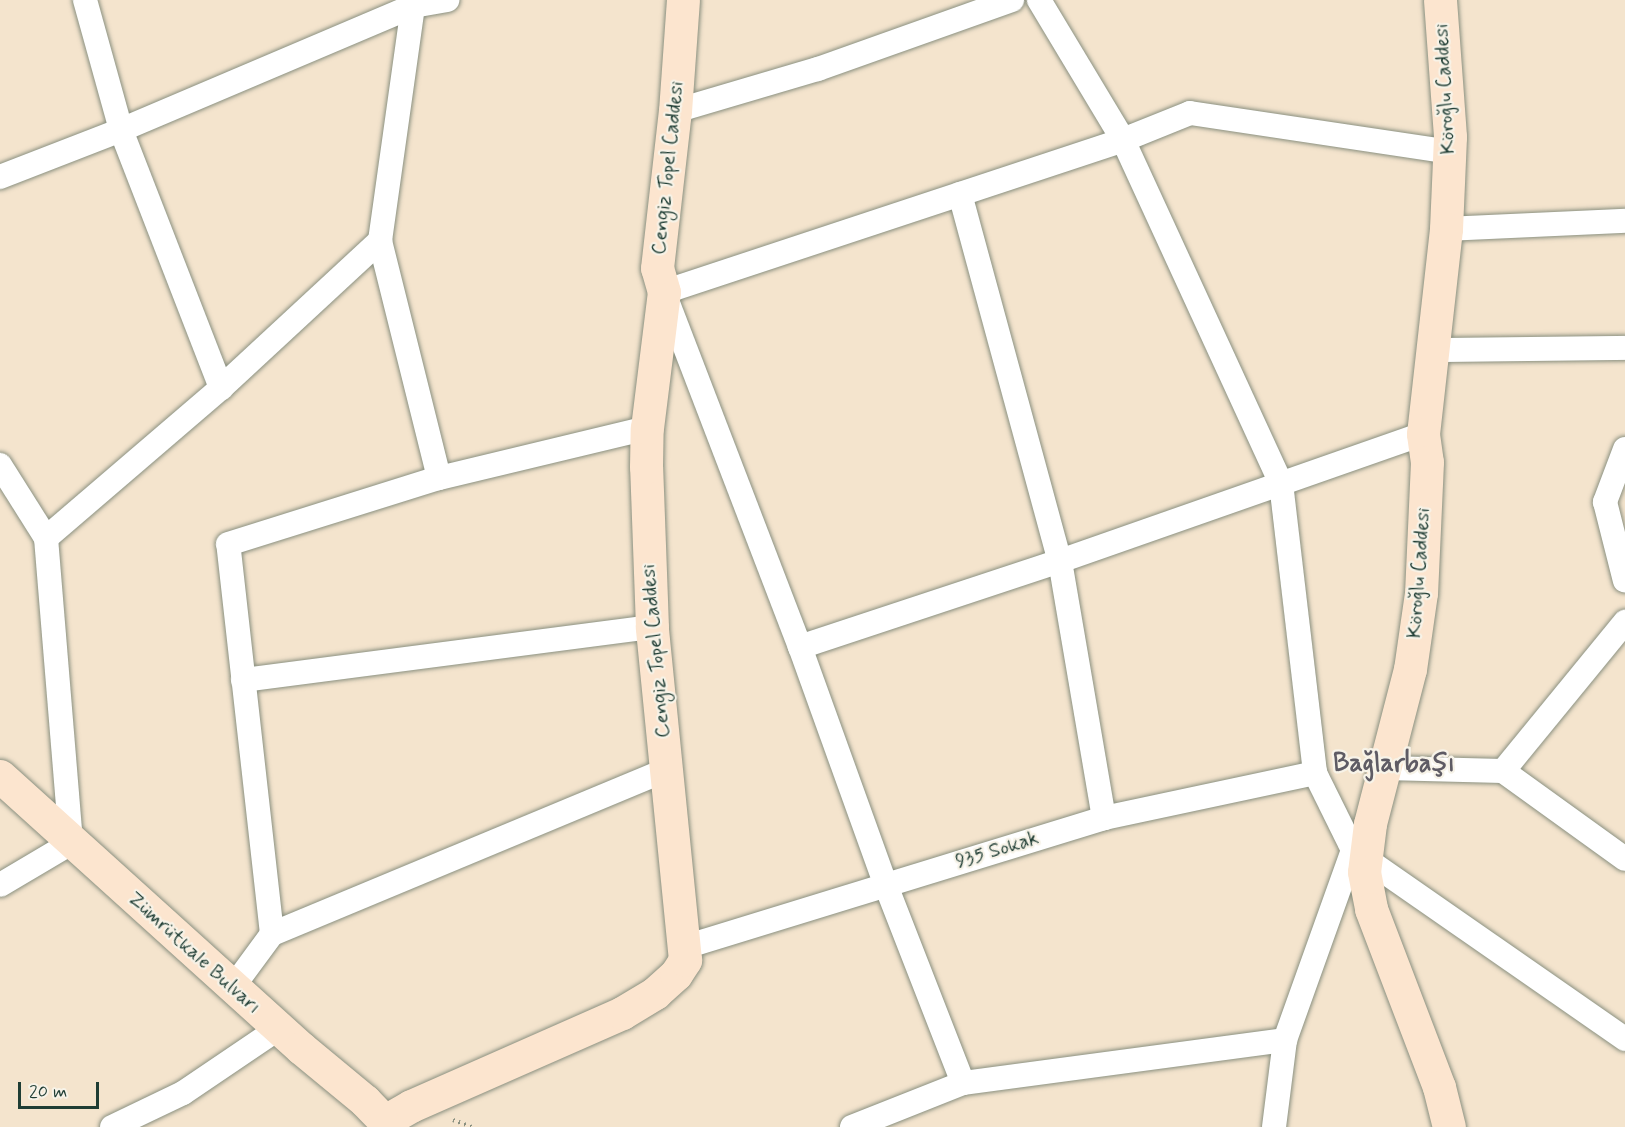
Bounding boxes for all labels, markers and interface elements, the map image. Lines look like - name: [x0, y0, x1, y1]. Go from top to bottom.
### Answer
- street label: Köroğlu Caddesi: [1429, 21, 1461, 157]
- street label: Cengiz Topel Caddesi: [647, 78, 689, 258]
- street label: Köroğlu Caddesi: [1402, 505, 1436, 641]
- street label: Cengiz Topel Caddesi: [636, 561, 676, 741]
- district label: Bağlarbaşı: [1333, 749, 1455, 781]
- street label: 935 Sokak: [953, 826, 1041, 874]
- street label: Zümrütkale Bulvarı: [123, 888, 265, 1018]
- scale bar: [21, 1070, 102, 1108]
- text: 20 m: [29, 1080, 67, 1104]

